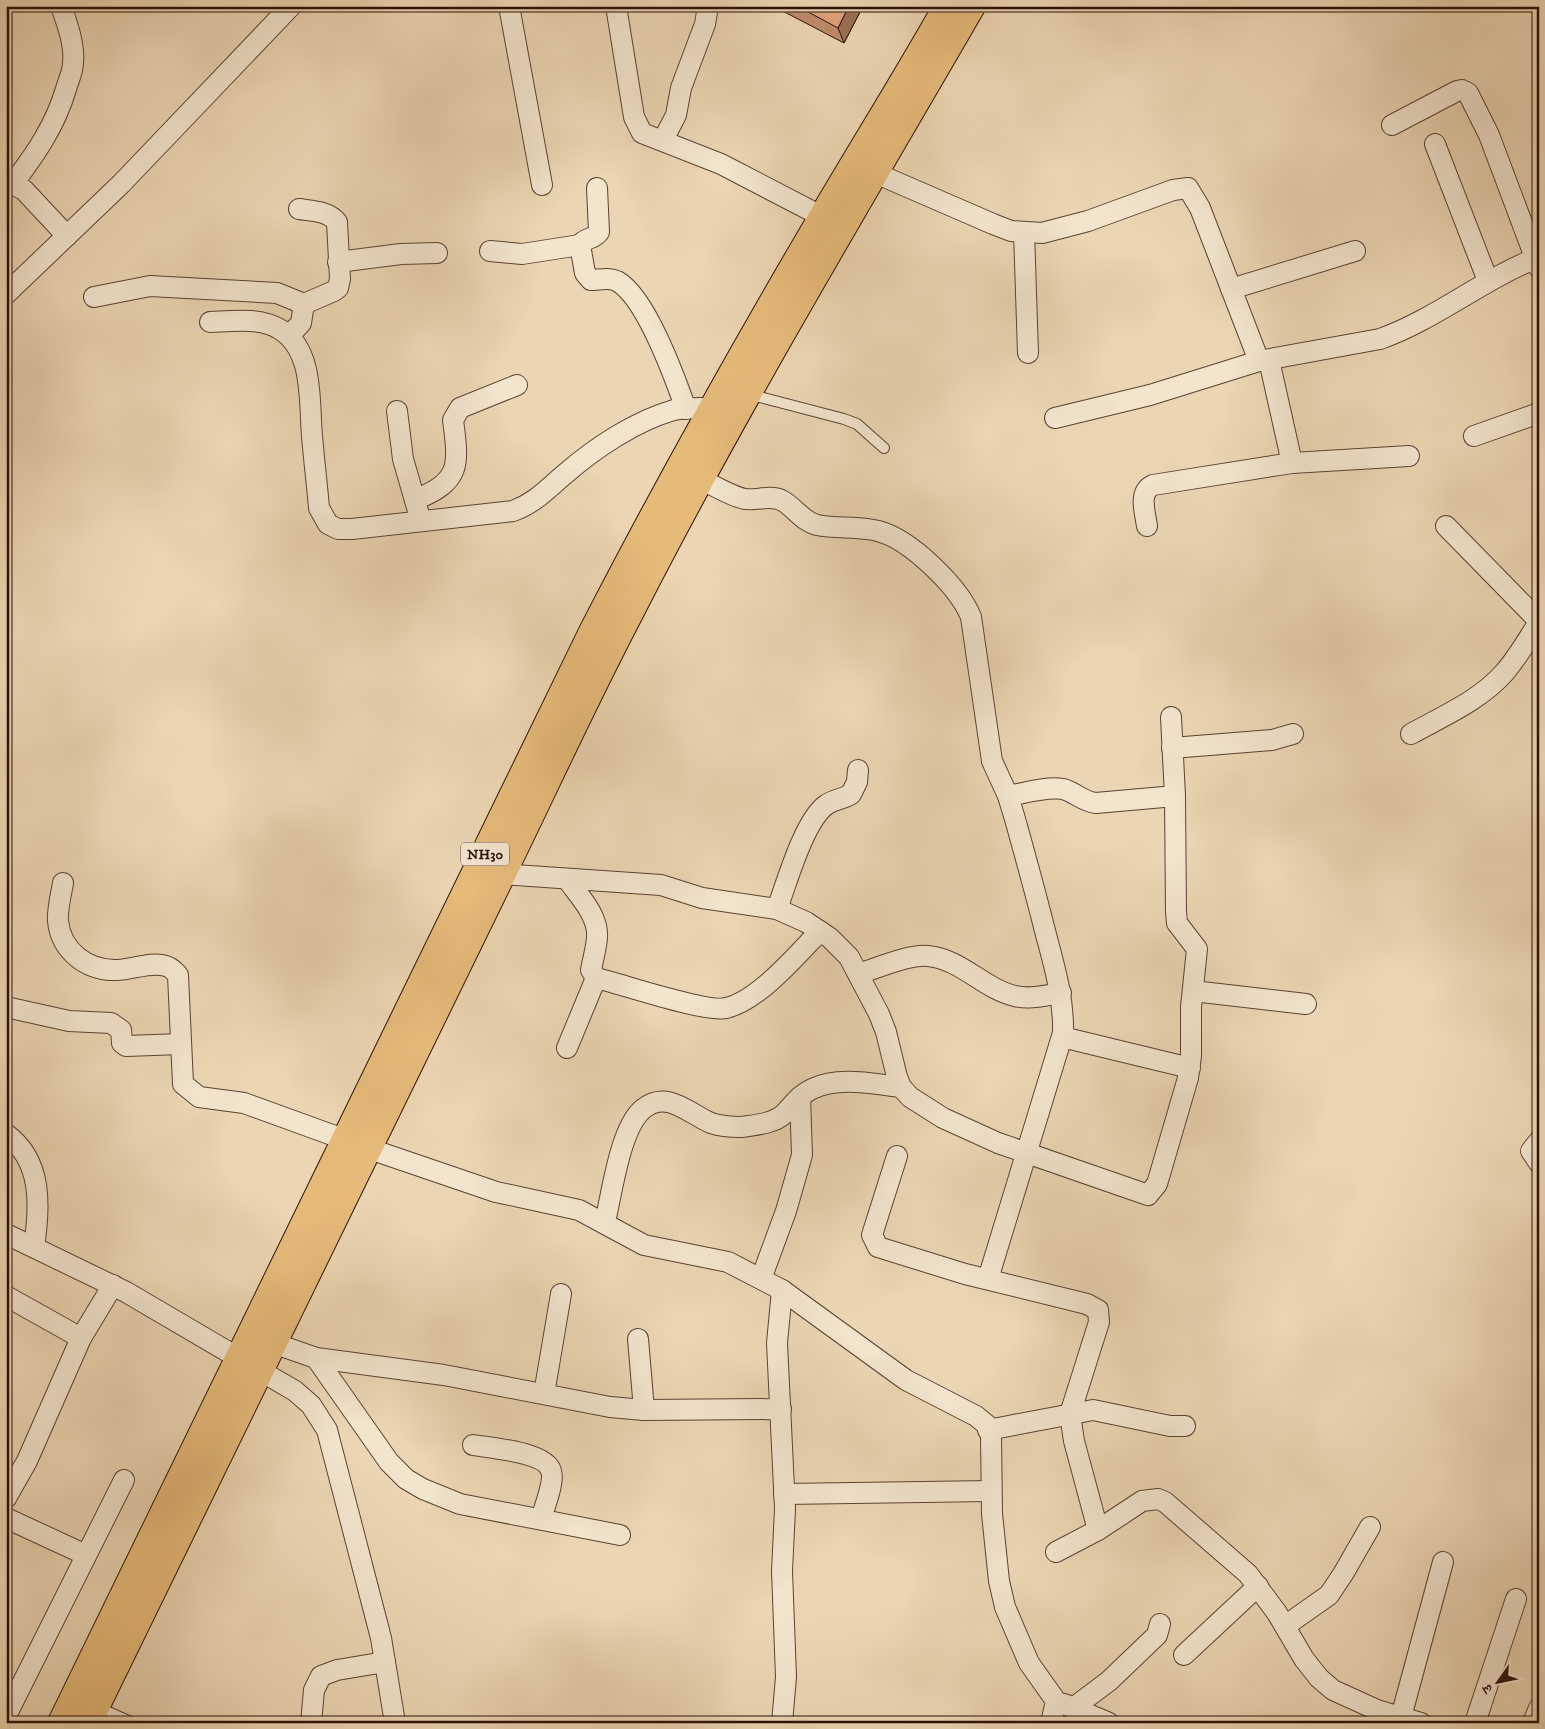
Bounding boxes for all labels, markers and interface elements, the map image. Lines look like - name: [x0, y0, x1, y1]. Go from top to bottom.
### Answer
- road number: NH30: [461, 842, 509, 866]
- north arrow: [1472, 1656, 1522, 1706]
- text: उ: [1478, 1680, 1498, 1697]

